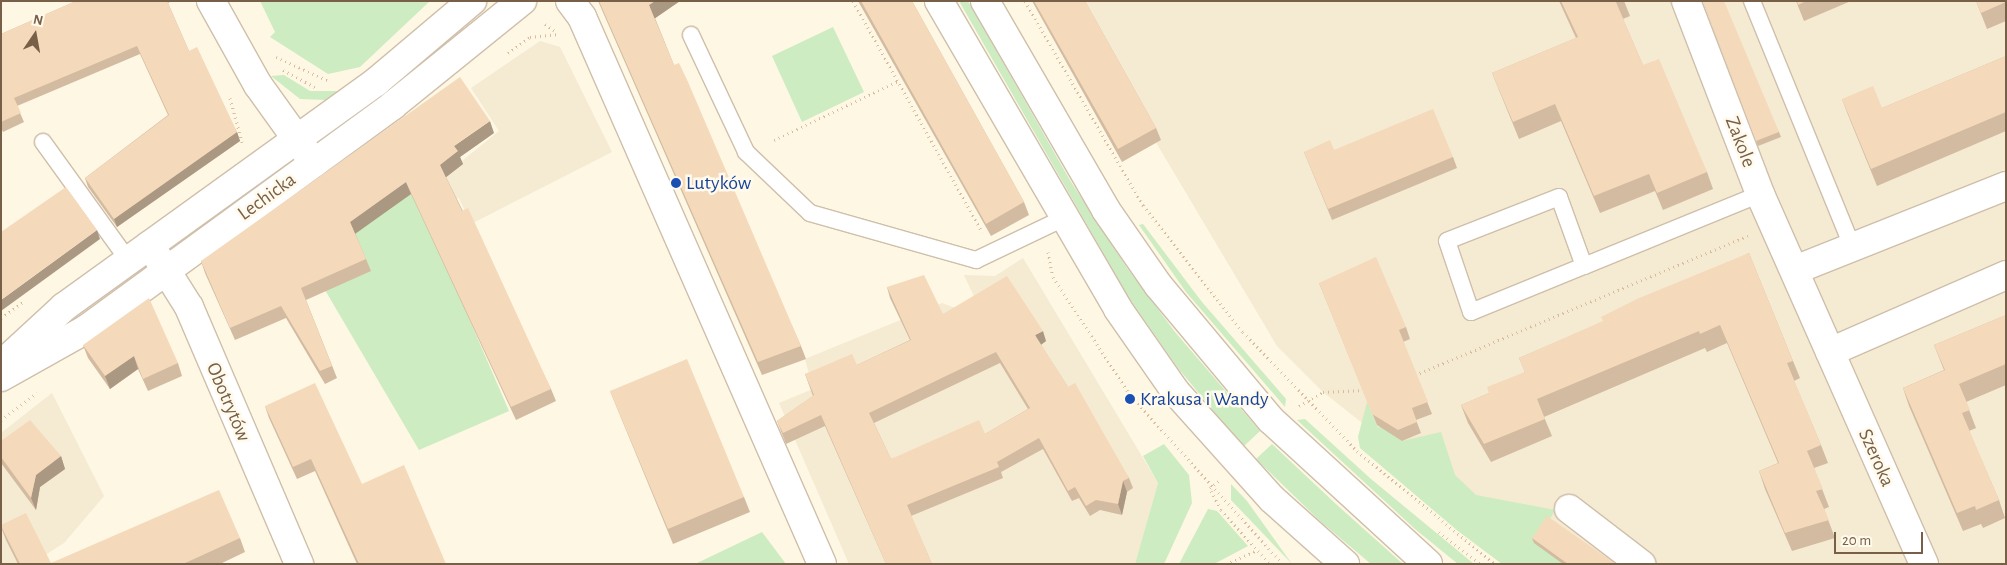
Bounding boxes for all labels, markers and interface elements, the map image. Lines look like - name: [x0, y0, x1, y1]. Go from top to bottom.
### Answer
- north arrow: [10, 10, 60, 60]
- text: N: [32, 12, 44, 28]
- street label: Zakole: [1719, 113, 1761, 171]
- street label: Lechicka: [233, 168, 301, 226]
- place label: Lutyków: [686, 171, 751, 195]
- marker: Lutyków: [670, 177, 682, 189]
- street label: Obotrytów: [201, 359, 255, 445]
- place label: Krakusa i Wandy: [1140, 387, 1269, 411]
- marker: Krakusa i Wandy: [1124, 393, 1136, 405]
- street label: Szeroka: [1853, 425, 1899, 491]
- scale bar: [1837, 522, 1926, 554]
- text: 20 m: [1842, 533, 1871, 548]

